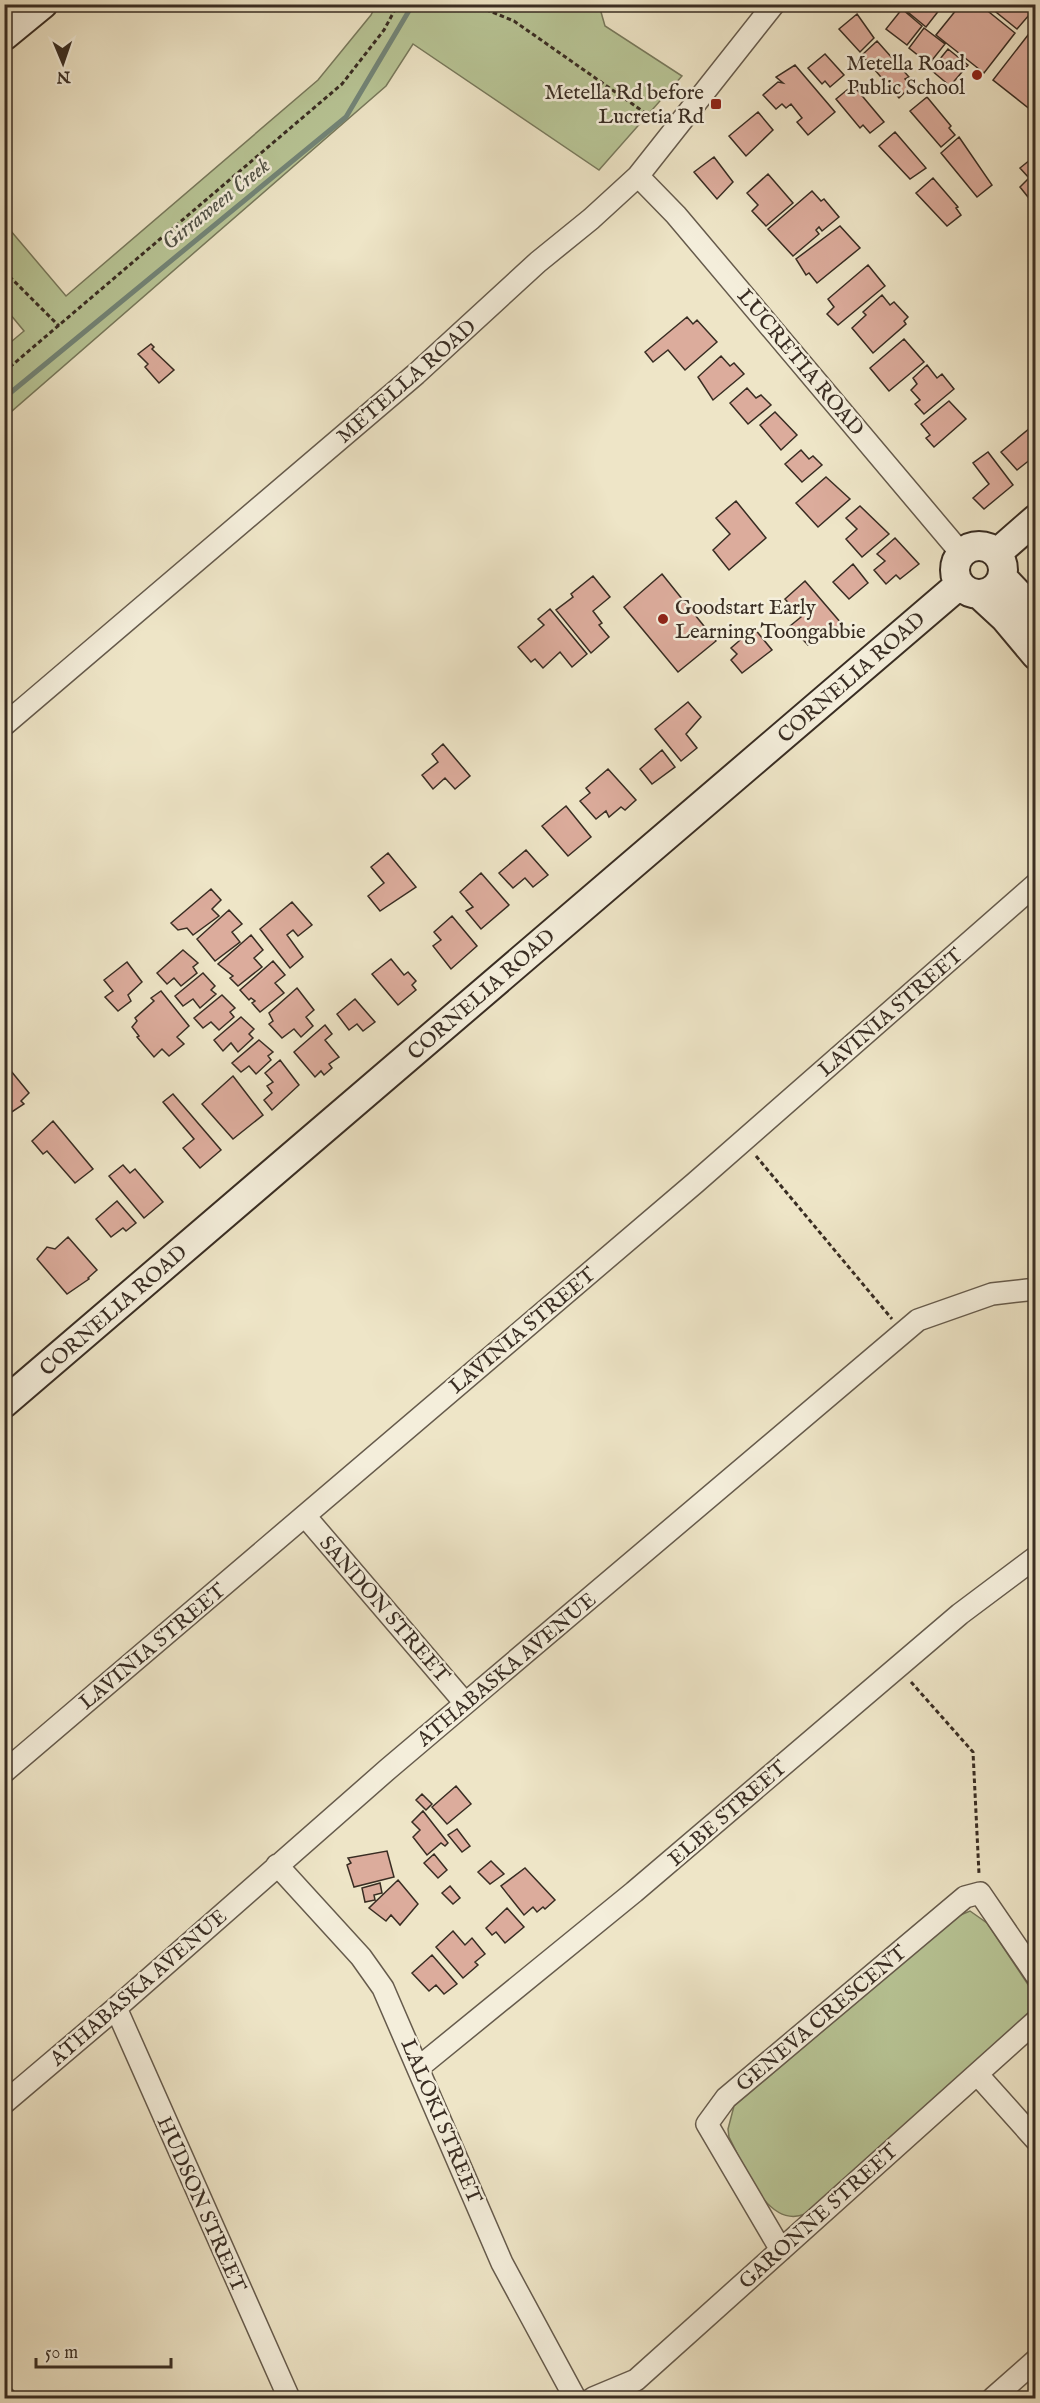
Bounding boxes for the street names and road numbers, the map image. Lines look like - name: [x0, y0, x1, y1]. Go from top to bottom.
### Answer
- street label: LUCRETIA ROAD: [730, 284, 869, 442]
- street label: METELLA ROAD: [332, 314, 482, 450]
- street label: CORNELIA ROAD: [773, 607, 931, 750]
- street label: CORNELIA ROAD: [403, 924, 561, 1067]
- street label: LAVINIA STREET: [813, 942, 970, 1083]
- street label: CORNELIA ROAD: [35, 1240, 193, 1383]
- street label: LAVINIA STREET: [444, 1261, 602, 1400]
- street label: SANDON STREET: [313, 1531, 456, 1690]
- street label: LAVINIA STREET: [74, 1577, 232, 1716]
- street label: ATHABASKA AVENUE: [411, 1587, 602, 1754]
- street label: ELBE STREET: [663, 1755, 794, 1873]
- street label: ATHABASKA AVENUE: [44, 1904, 233, 2073]
- street label: GENEVA CRESCENT: [731, 1939, 913, 2098]
- street label: LALOKI STREET: [394, 2035, 488, 2209]
- street label: HUDSON STREET: [150, 2112, 252, 2297]
- street label: GARONNE STREET: [734, 2138, 905, 2296]

